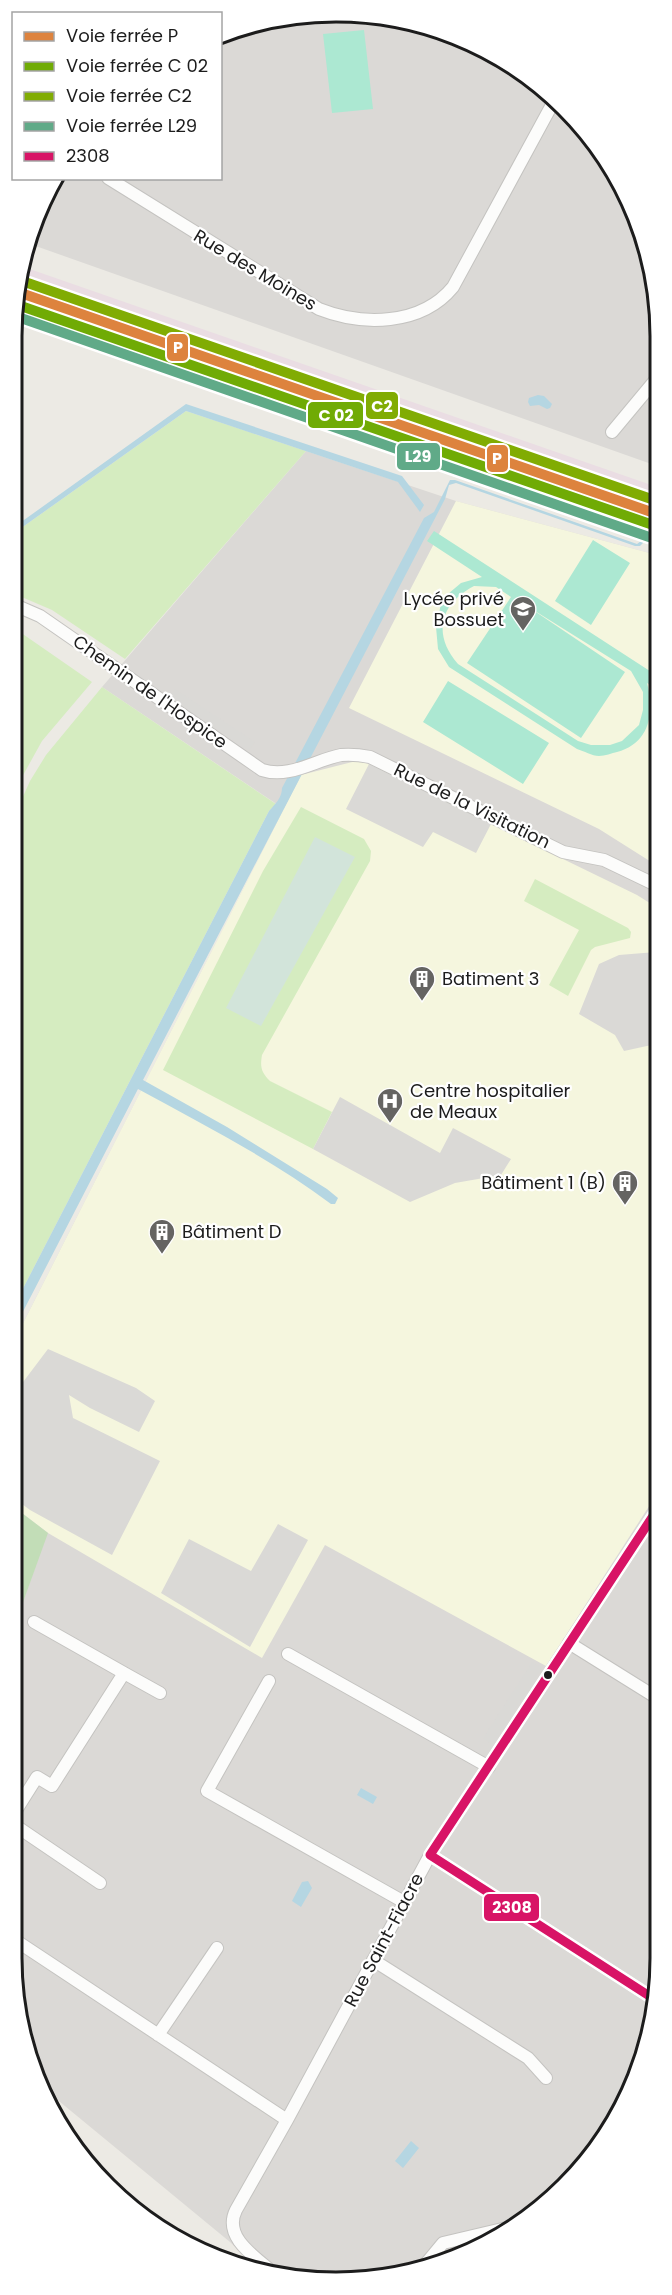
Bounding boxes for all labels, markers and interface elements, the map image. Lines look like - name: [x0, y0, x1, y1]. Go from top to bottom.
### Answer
- legend: [12, 12, 222, 180]
- text: Voie ferrée P: [66, 23, 178, 48]
- text: Voie ferrée C 02: [66, 53, 208, 78]
- text: Voie ferrée C2: [66, 83, 192, 108]
- text: Voie ferrée L29: [66, 113, 197, 138]
- text: 2308: [66, 143, 110, 168]
- street label: Rue des Moines: [189, 223, 321, 316]
- line badge: P: [166, 333, 189, 362]
- text: P: [173, 336, 183, 359]
- line badge: C2: [365, 391, 399, 420]
- text: C2: [371, 395, 393, 418]
- line badge: C 02: [307, 401, 364, 429]
- text: C 02: [318, 404, 354, 427]
- line badge: L29: [396, 442, 441, 471]
- line badge: P: [486, 444, 509, 473]
- text: L29: [405, 445, 431, 468]
- text: P: [492, 447, 502, 470]
- place label: Lycée privé Bossuet: [403, 586, 504, 632]
- school or university icon: Lycée privé Bossuet: [508, 594, 538, 632]
- street label: Chemin de l'Hospice: [68, 629, 233, 754]
- street label: Rue de la Visitation: [390, 757, 555, 854]
- building icon: Batiment 3: [407, 964, 437, 1002]
- place label: Batiment 3: [442, 966, 539, 991]
- place label: Centre hospitalier de Meaux: [410, 1078, 571, 1124]
- hospital icon: Centre hospitalier de Meaux: [375, 1086, 405, 1124]
- building icon: Bâtiment 1 (B): [610, 1168, 640, 1206]
- place label: Bâtiment 1 (B): [481, 1170, 606, 1195]
- building icon: Bâtiment D: [147, 1217, 177, 1255]
- place label: Bâtiment D: [182, 1219, 282, 1244]
- unlabelled marker: [542, 1669, 554, 1681]
- street label: Rue Saint-Fiacre: [338, 1869, 429, 2011]
- line badge: 2308: [483, 1893, 540, 1922]
- text: 2308: [492, 1896, 532, 1919]

